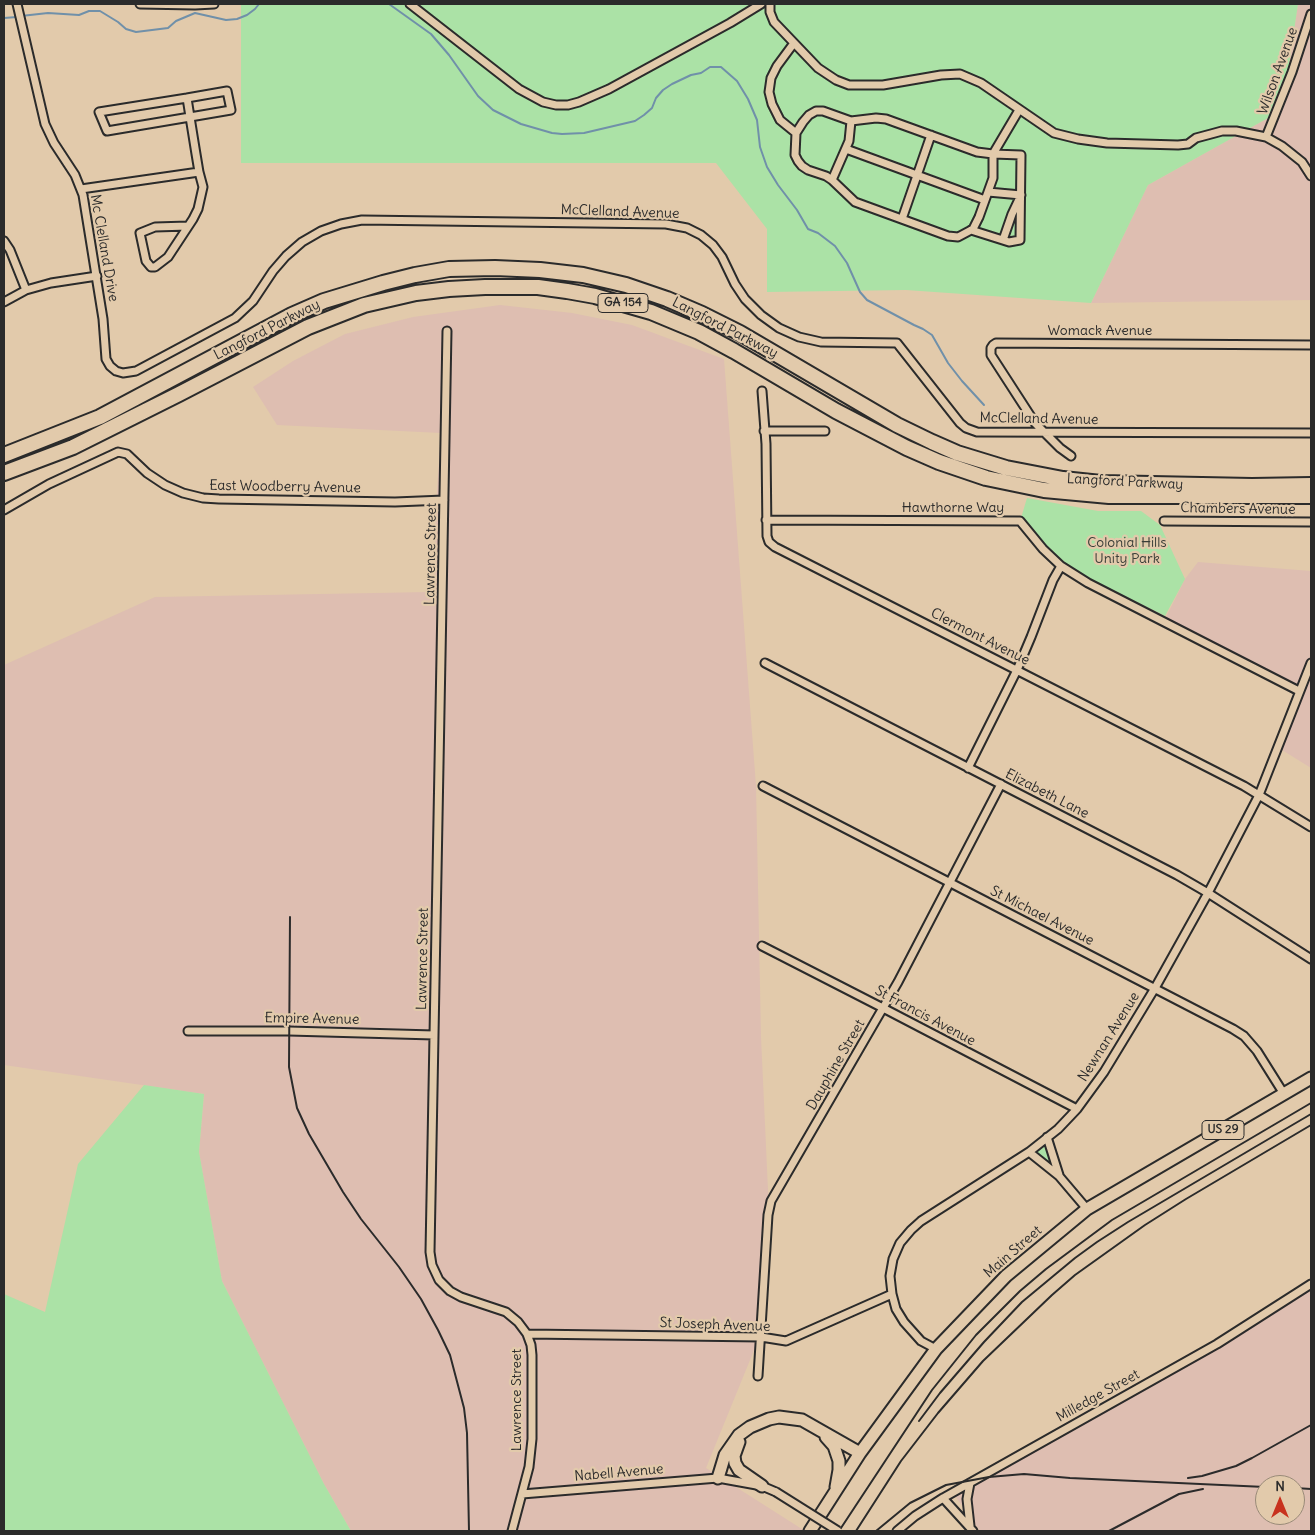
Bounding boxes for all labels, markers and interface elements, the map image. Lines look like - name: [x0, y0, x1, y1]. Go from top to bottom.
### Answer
- street label: Wilson Avenue: [1254, 25, 1302, 117]
- street label: Mc Clelland Drive: [86, 193, 122, 303]
- street label: McClelland Avenue: [560, 202, 680, 222]
- road number: GA 154: [598, 294, 648, 312]
- street label: Langford Parkway: [669, 294, 781, 362]
- street label: Langford Parkway: [211, 296, 323, 364]
- street label: Womack Avenue: [1048, 323, 1152, 339]
- street label: McClelland Avenue: [979, 410, 1099, 428]
- street label: Langford Parkway: [1066, 471, 1184, 493]
- street label: East Woodberry Avenue: [209, 477, 361, 497]
- street label: Hawthorne Way: [902, 500, 1004, 516]
- street label: Chambers Avenue: [1180, 500, 1296, 518]
- street label: Lawrence Street: [422, 503, 440, 605]
- park label: Colonial Hills Unity Park: [1087, 535, 1167, 568]
- street label: Clermont Avenue: [928, 605, 1032, 669]
- street label: Elizabeth Lane: [1002, 766, 1092, 822]
- street label: St Michael Avenue: [987, 883, 1097, 949]
- street label: Lawrence Street: [414, 908, 432, 1010]
- street label: St Francis Avenue: [872, 982, 978, 1050]
- street label: Newnan Avenue: [1075, 989, 1143, 1085]
- street label: Empire Avenue: [265, 1010, 359, 1028]
- street label: Dauphine Street: [803, 1017, 869, 1113]
- road number: US 29: [1202, 1120, 1244, 1140]
- street label: Main Street: [981, 1222, 1045, 1282]
- street label: St Joseph Avenue: [659, 1315, 771, 1335]
- street label: Lawrence Street: [509, 1349, 525, 1451]
- street label: Milledge Street: [1053, 1366, 1143, 1426]
- street label: Nabell Avenue: [574, 1461, 664, 1485]
- north arrow: [1255, 1475, 1305, 1525]
- text: N: [1275, 1477, 1285, 1495]

